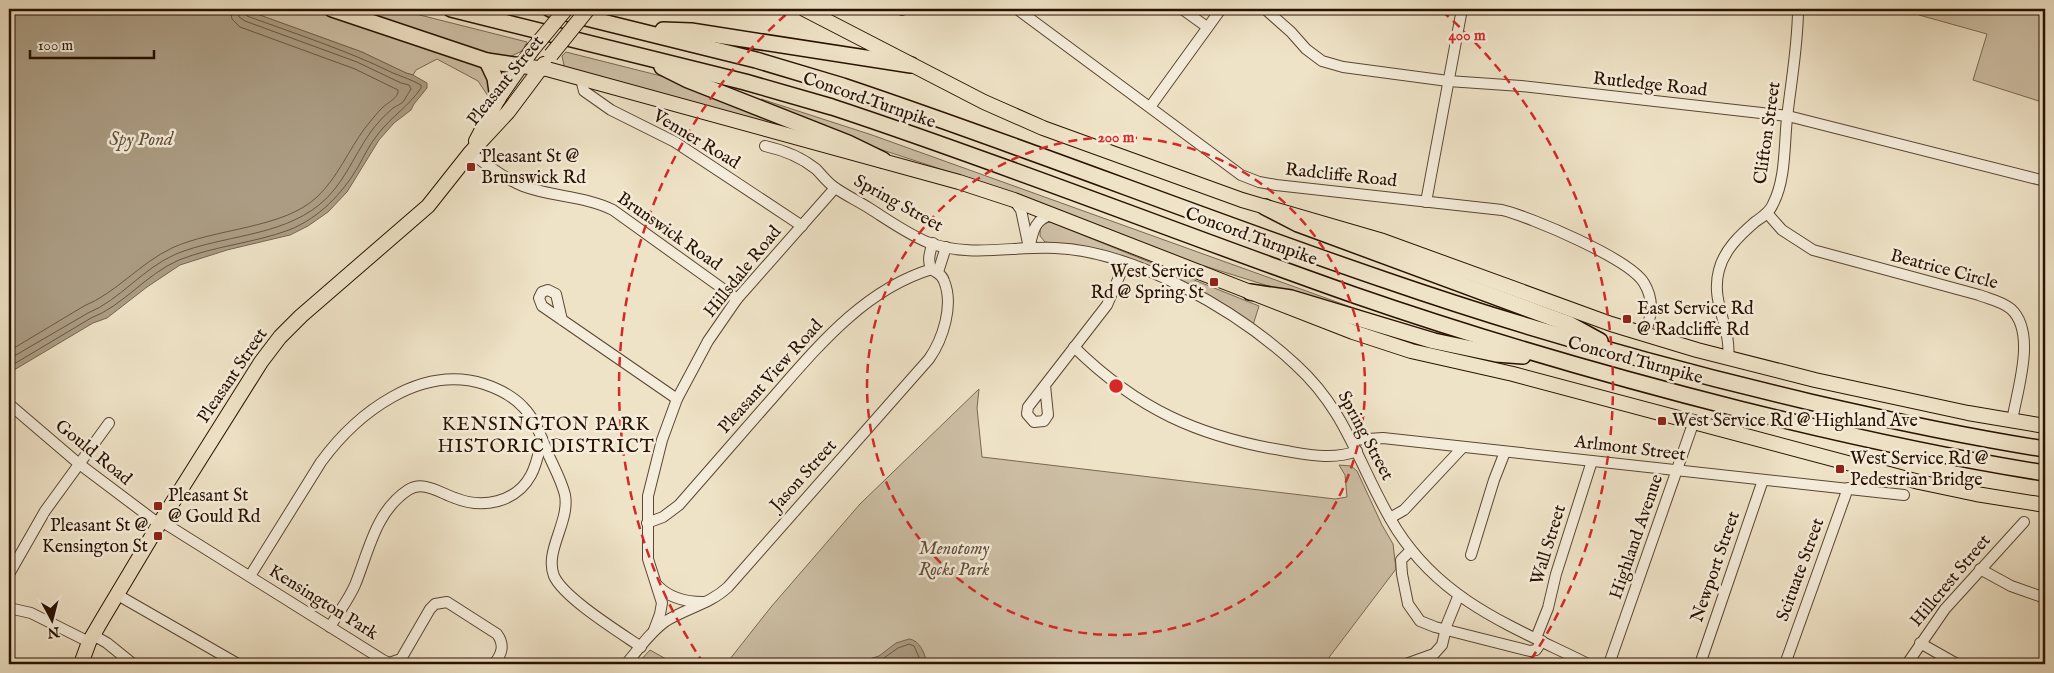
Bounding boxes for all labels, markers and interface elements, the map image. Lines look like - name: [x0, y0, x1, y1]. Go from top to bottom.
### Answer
- text: 400 m: [1449, 26, 1486, 45]
- scale bar: [30, 28, 154, 60]
- street label: Pleasant Street: [463, 31, 549, 131]
- text: 100 m: [38, 36, 74, 55]
- street label: Concord Turnpike: [800, 68, 938, 134]
- street label: Rutledge Road: [1592, 68, 1709, 102]
- street label: Clifton Street: [1749, 80, 1787, 186]
- street label: Venner Road: [647, 104, 744, 175]
- water label: Spy Pond: [109, 128, 174, 152]
- text: 200 m: [1098, 128, 1135, 147]
- place label: Pleasant St @ Brunswick Rd: [481, 146, 586, 190]
- street label: Radcliffe Road: [1284, 159, 1398, 193]
- marker: Pleasant St @ Brunswick Rd: [465, 161, 477, 173]
- street label: Spring Street: [849, 170, 947, 238]
- street label: Brunswick Road: [612, 188, 726, 277]
- street label: Concord Turnpike: [1182, 202, 1320, 272]
- street label: Hillsdale Road: [699, 221, 787, 323]
- street label: Beatrice Circle: [1888, 245, 2000, 295]
- place label: West Service Rd @ Spring St: [1090, 261, 1204, 305]
- marker: West Service Rd @ Spring St: [1208, 276, 1220, 288]
- place label: East Service Rd @ Radcliffe Rd: [1637, 298, 1754, 342]
- marker: East Service Rd @ Radcliffe Rd: [1621, 313, 1633, 325]
- street label: Pleasant View Road: [714, 315, 829, 439]
- street label: Pleasant Street: [193, 324, 273, 428]
- street label: Concord Turnpike: [1565, 332, 1705, 390]
- centre of rings: [1107, 377, 1125, 395]
- street label: Spring Street: [1332, 387, 1398, 485]
- place label: West Service Rd @ Highland Ave: [1672, 410, 1918, 433]
- district label: KENSINGTON PARK HISTORIC DISTRICT: [437, 413, 655, 459]
- street label: Gould Road: [50, 415, 136, 491]
- marker: West Service Rd @ Highland Ave: [1656, 415, 1668, 427]
- street label: Arlmont Street: [1572, 431, 1687, 467]
- street label: Jason Street: [764, 435, 842, 518]
- place label: West Service Rd @ Pedestrian Bridge: [1850, 448, 1989, 492]
- marker: West Service Rd @ Pedestrian Bridge: [1834, 463, 1846, 475]
- street label: Highland Avenue: [1605, 472, 1669, 602]
- place label: Pleasant St @ Gould Rd: [168, 485, 261, 529]
- marker: Pleasant St @ Gould Rd: [152, 500, 164, 512]
- street label: Wall Street: [1526, 502, 1572, 588]
- street label: Newport Street: [1686, 508, 1746, 626]
- place label: Pleasant St @ Kensington St: [42, 515, 148, 559]
- street label: Scituate Street: [1772, 515, 1830, 625]
- marker: Pleasant St @ Kensington St: [152, 530, 164, 542]
- street label: Hillcrest Street: [1906, 530, 1996, 632]
- park label: Menotomy Rocks Park: [919, 538, 989, 582]
- street label: Kensington Park: [264, 560, 382, 646]
- north arrow: [28, 596, 78, 646]
- text: N: [46, 622, 62, 642]

